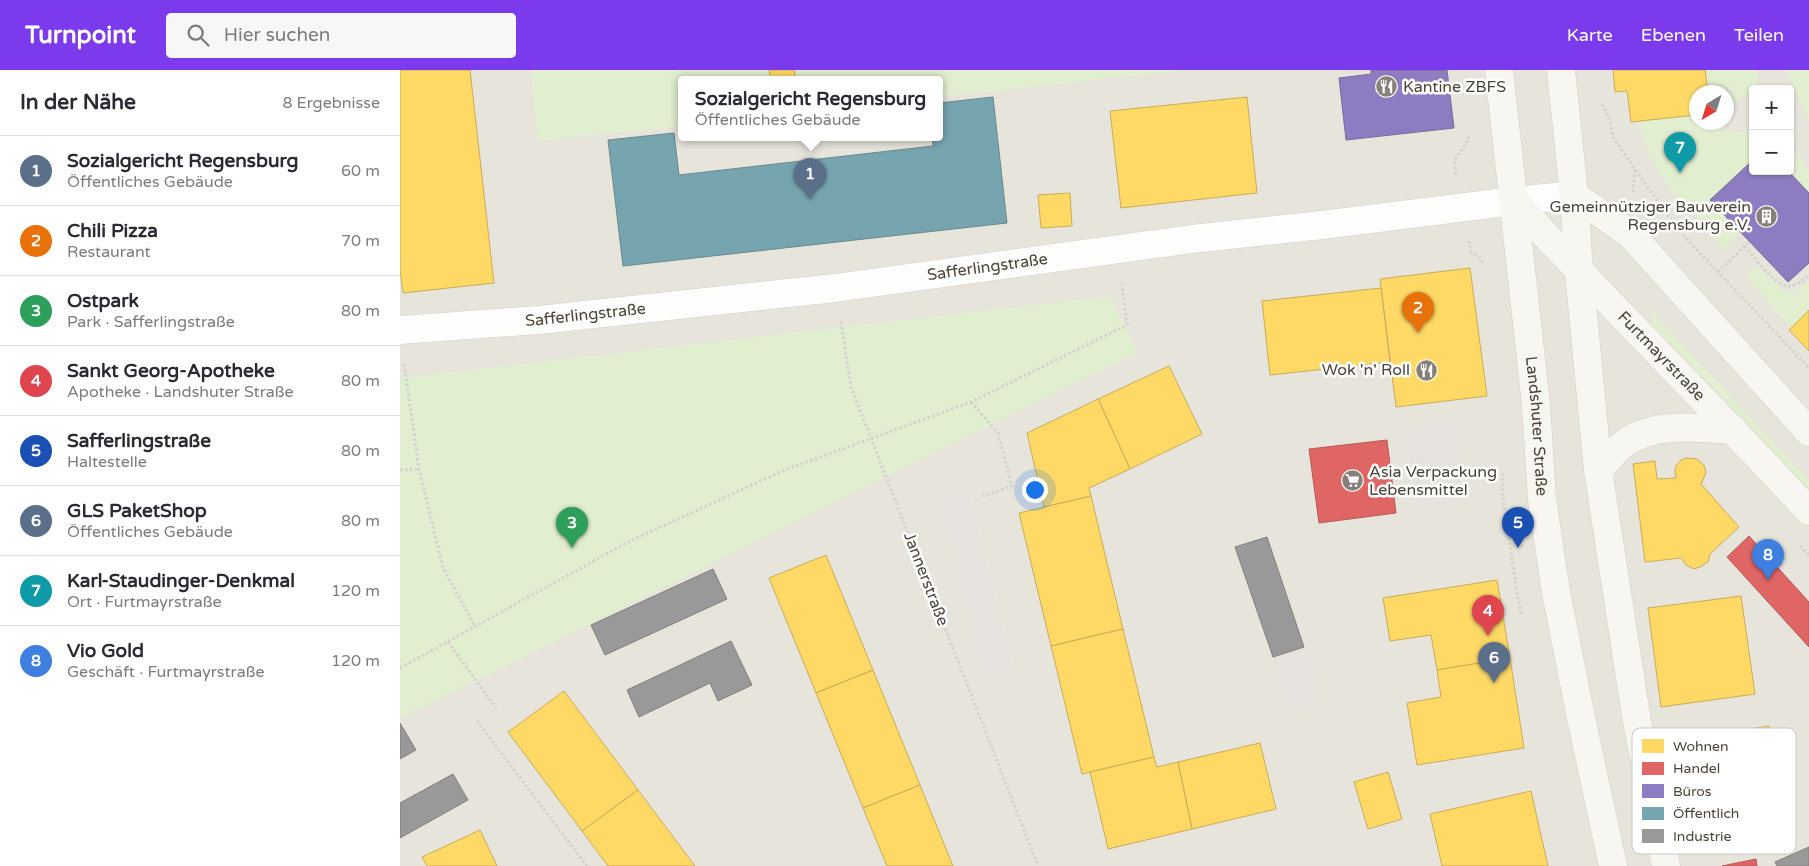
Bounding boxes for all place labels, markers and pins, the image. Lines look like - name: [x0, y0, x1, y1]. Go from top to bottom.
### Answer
- restaurant icon: Kantine ZBFS: [1375, 75, 1399, 99]
- place label: Kantine ZBFS: [1403, 77, 1506, 97]
- pin: 7: [1664, 132, 1696, 173]
- pin: 1: [794, 158, 826, 199]
- place label: Gemeinnütziger Bauverein Regensburg e.V.: [1550, 197, 1751, 235]
- building icon: Gemeinnütziger Bauverein Regensburg e.V.: [1755, 204, 1779, 228]
- pin: 2: [1402, 292, 1434, 333]
- restaurant icon: Wok 'n' Roll: [1414, 358, 1438, 382]
- place label: Wok 'n' Roll: [1322, 360, 1410, 380]
- place label: Asia Verpackung Lebensmittel: [1369, 462, 1497, 500]
- supermarket icon: Asia Verpackung Lebensmittel: [1341, 469, 1365, 493]
- pin: 3: [556, 507, 588, 548]
- pin: 5: [1502, 507, 1534, 548]
- pin: 8: [1752, 539, 1784, 580]
- pin: 4: [1472, 595, 1504, 636]
- pin: 6: [1478, 642, 1510, 683]

